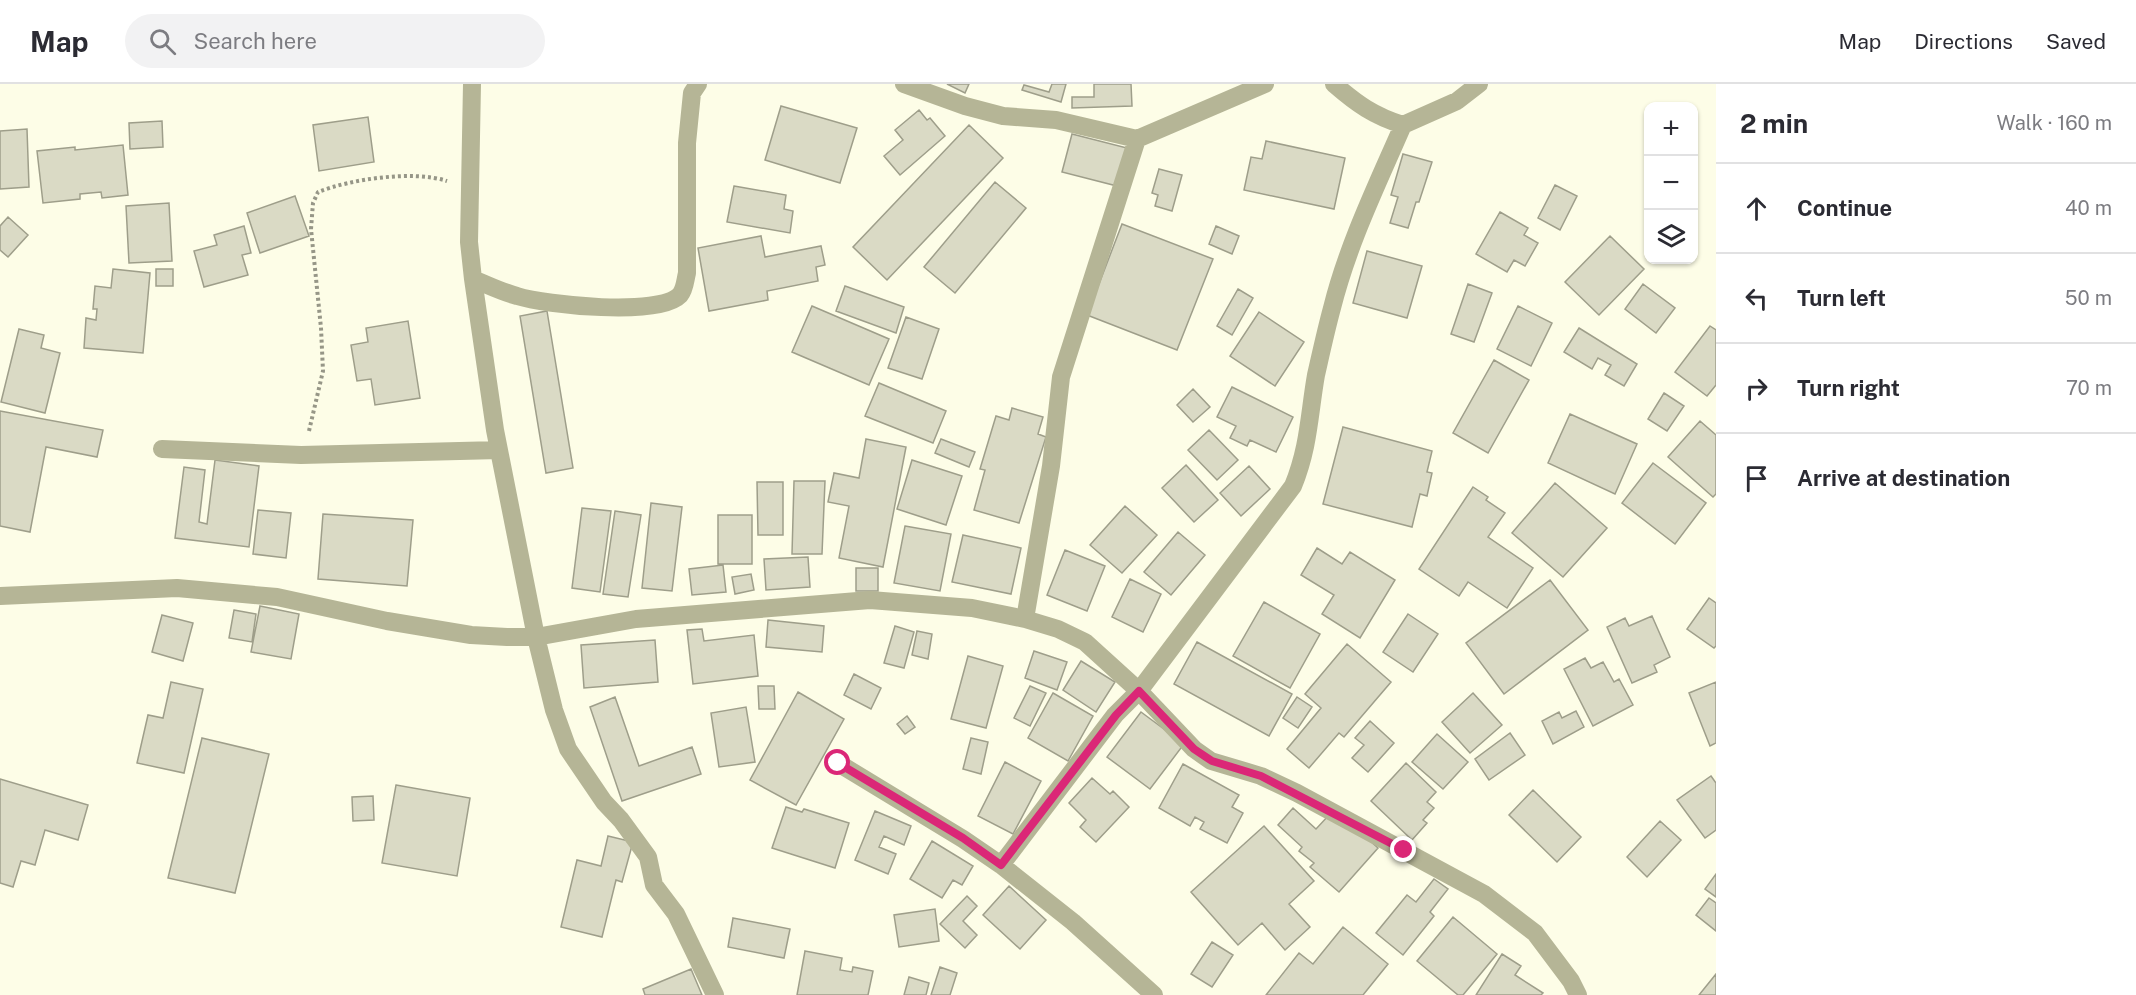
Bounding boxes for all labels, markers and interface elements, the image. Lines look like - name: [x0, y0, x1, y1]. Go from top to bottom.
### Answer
- search box: [125, 14, 545, 68]
- text: Map: [30, 25, 89, 58]
- icon: search: [146, 25, 179, 58]
- text: Search here: [194, 28, 317, 54]
- text: Map: [1839, 29, 1881, 54]
- text: Directions: [1914, 29, 2013, 54]
- text: Saved: [2046, 29, 2106, 54]
- map controls: [1644, 102, 1698, 264]
- button: +: [1644, 102, 1698, 156]
- text: 2 min: [1740, 108, 1808, 139]
- text: Walk · 160 m: [1997, 111, 2112, 135]
- button: −: [1644, 156, 1698, 210]
- icon: ahead: [1740, 192, 1773, 225]
- text: Continue: [1797, 195, 1892, 221]
- text: 40 m: [2065, 196, 2112, 220]
- button: layers: [1644, 210, 1698, 264]
- icon: left: [1740, 282, 1773, 315]
- text: Turn left: [1797, 285, 1886, 311]
- text: 50 m: [2065, 286, 2112, 310]
- icon: right: [1740, 372, 1773, 405]
- text: Turn right: [1797, 375, 1900, 401]
- text: 70 m: [2066, 376, 2112, 400]
- icon: arrive: [1740, 462, 1773, 495]
- text: Arrive at destination: [1797, 465, 2010, 491]
- route start: [824, 749, 850, 775]
- route end: [1390, 836, 1416, 862]

